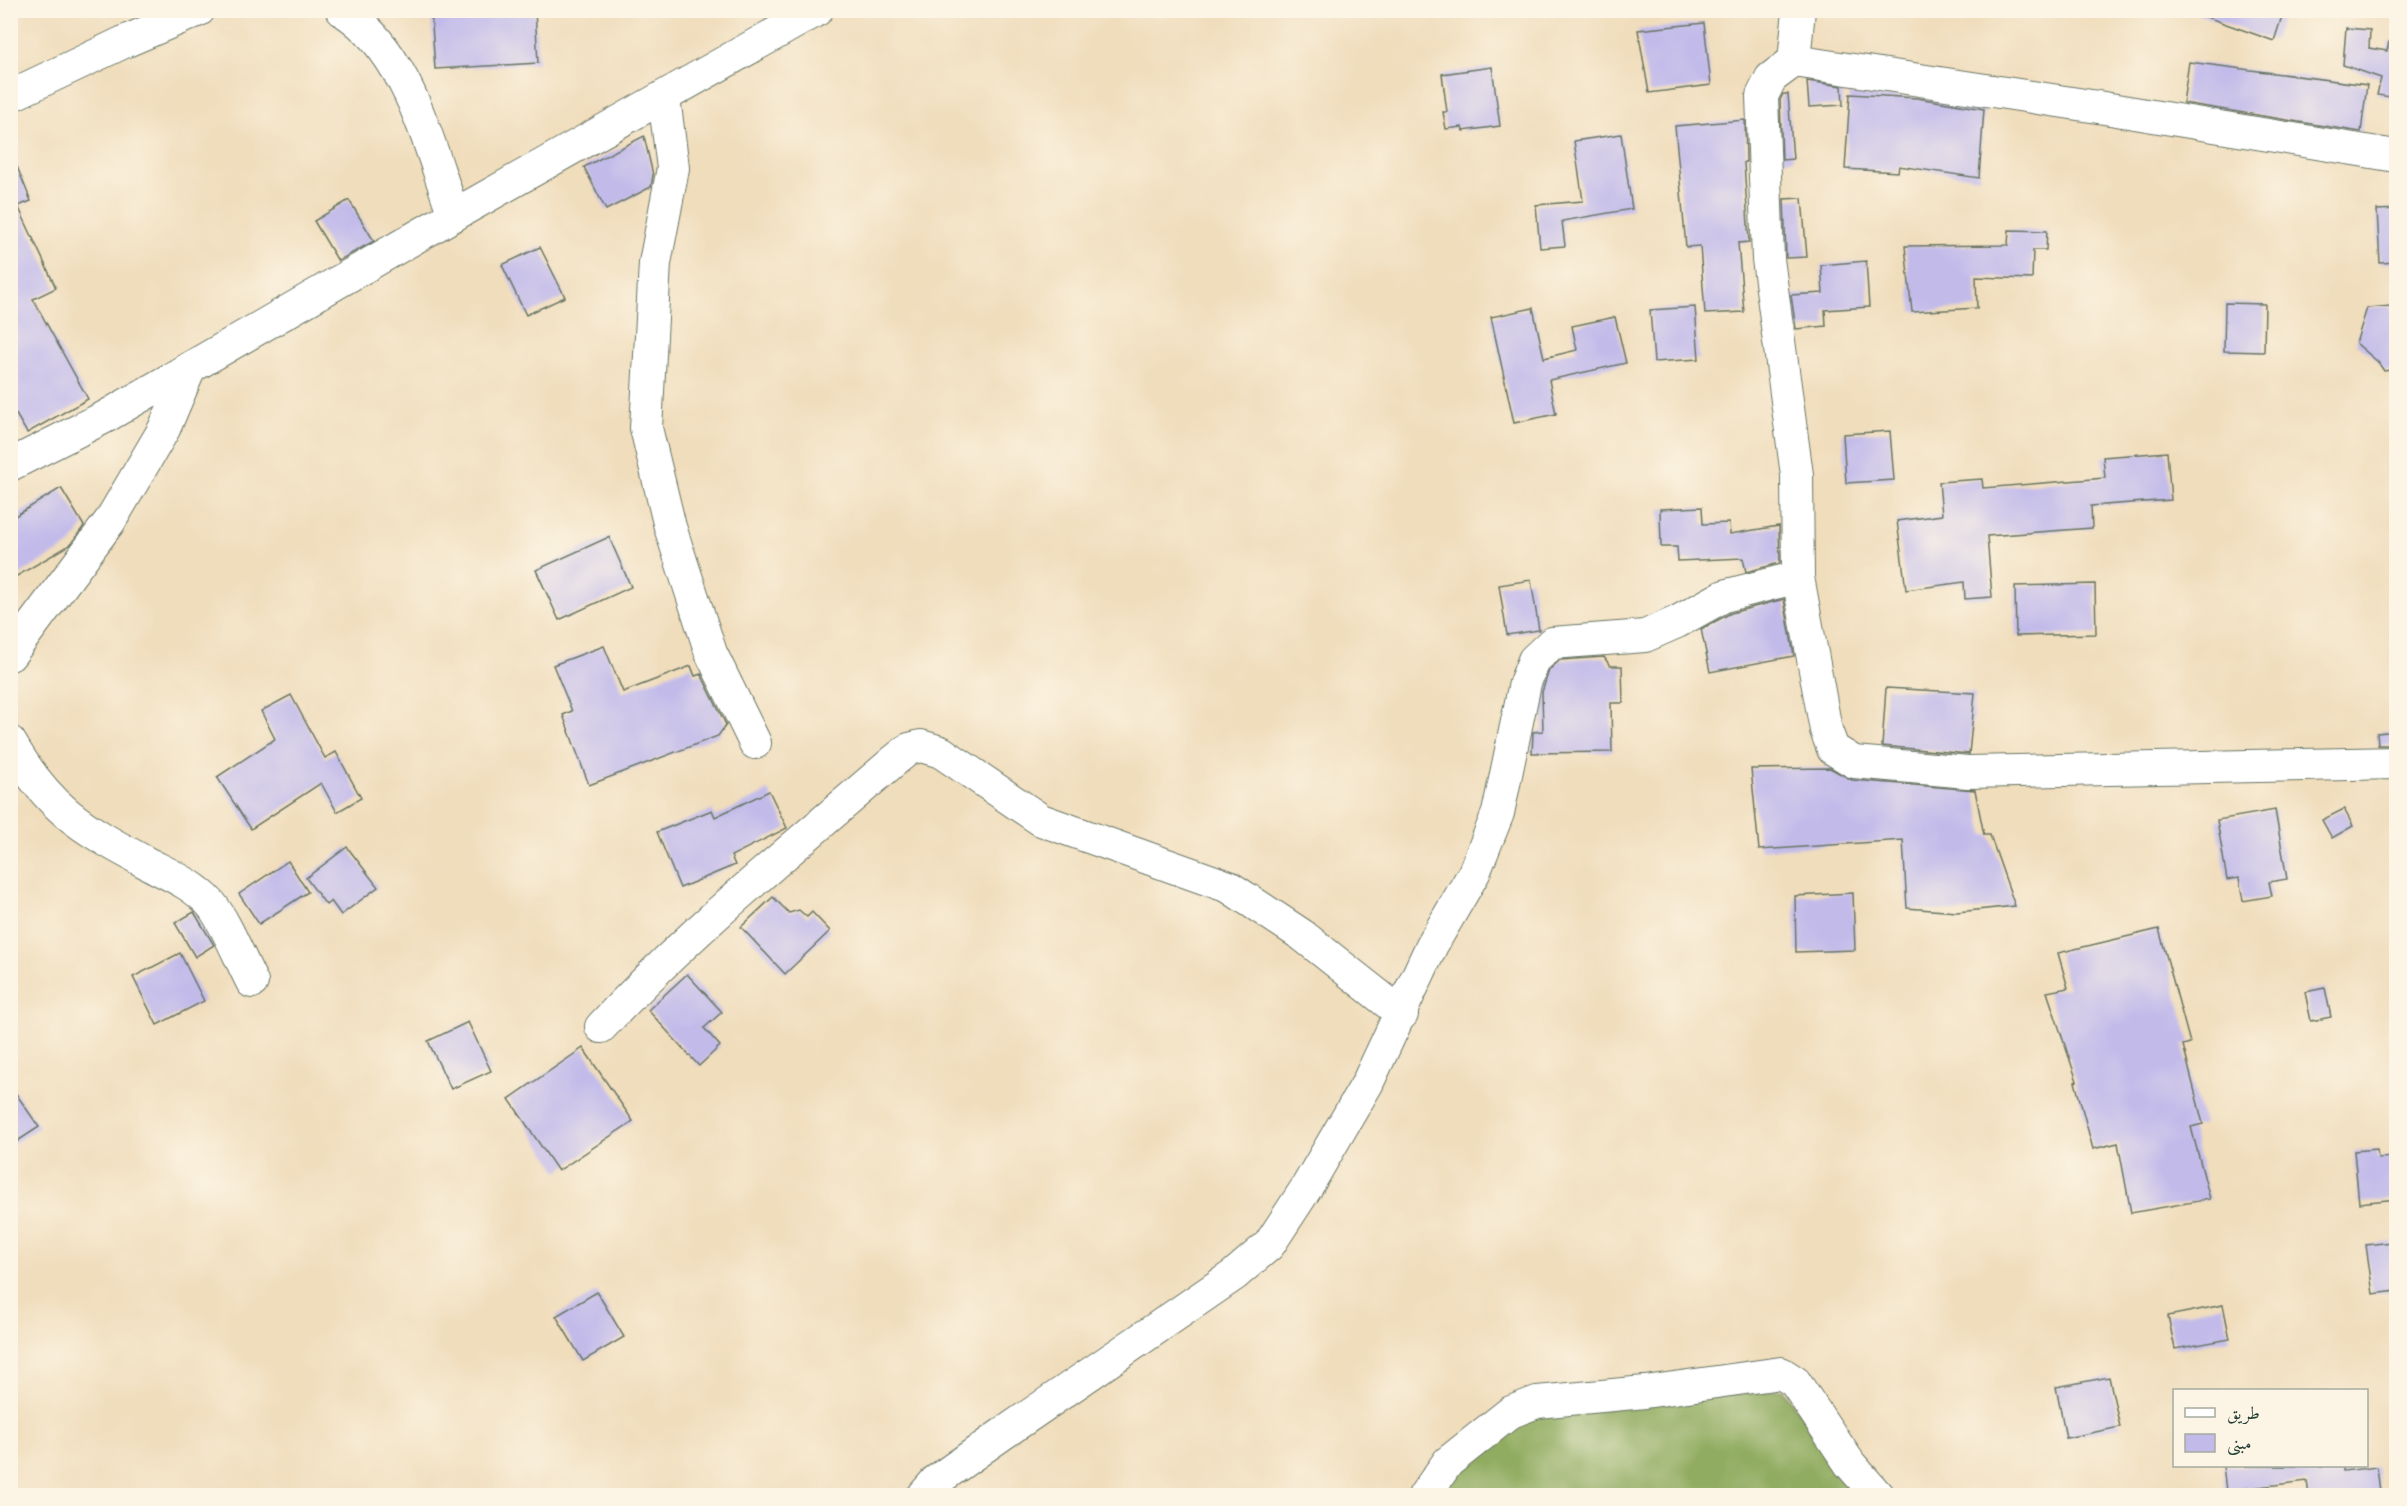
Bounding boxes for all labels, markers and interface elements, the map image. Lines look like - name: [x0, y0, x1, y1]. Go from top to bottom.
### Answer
- legend: [2173, 1389, 2368, 1467]
- text: طريق: [2227, 1402, 2260, 1428]
- text: مبنى: [2227, 1432, 2252, 1458]

